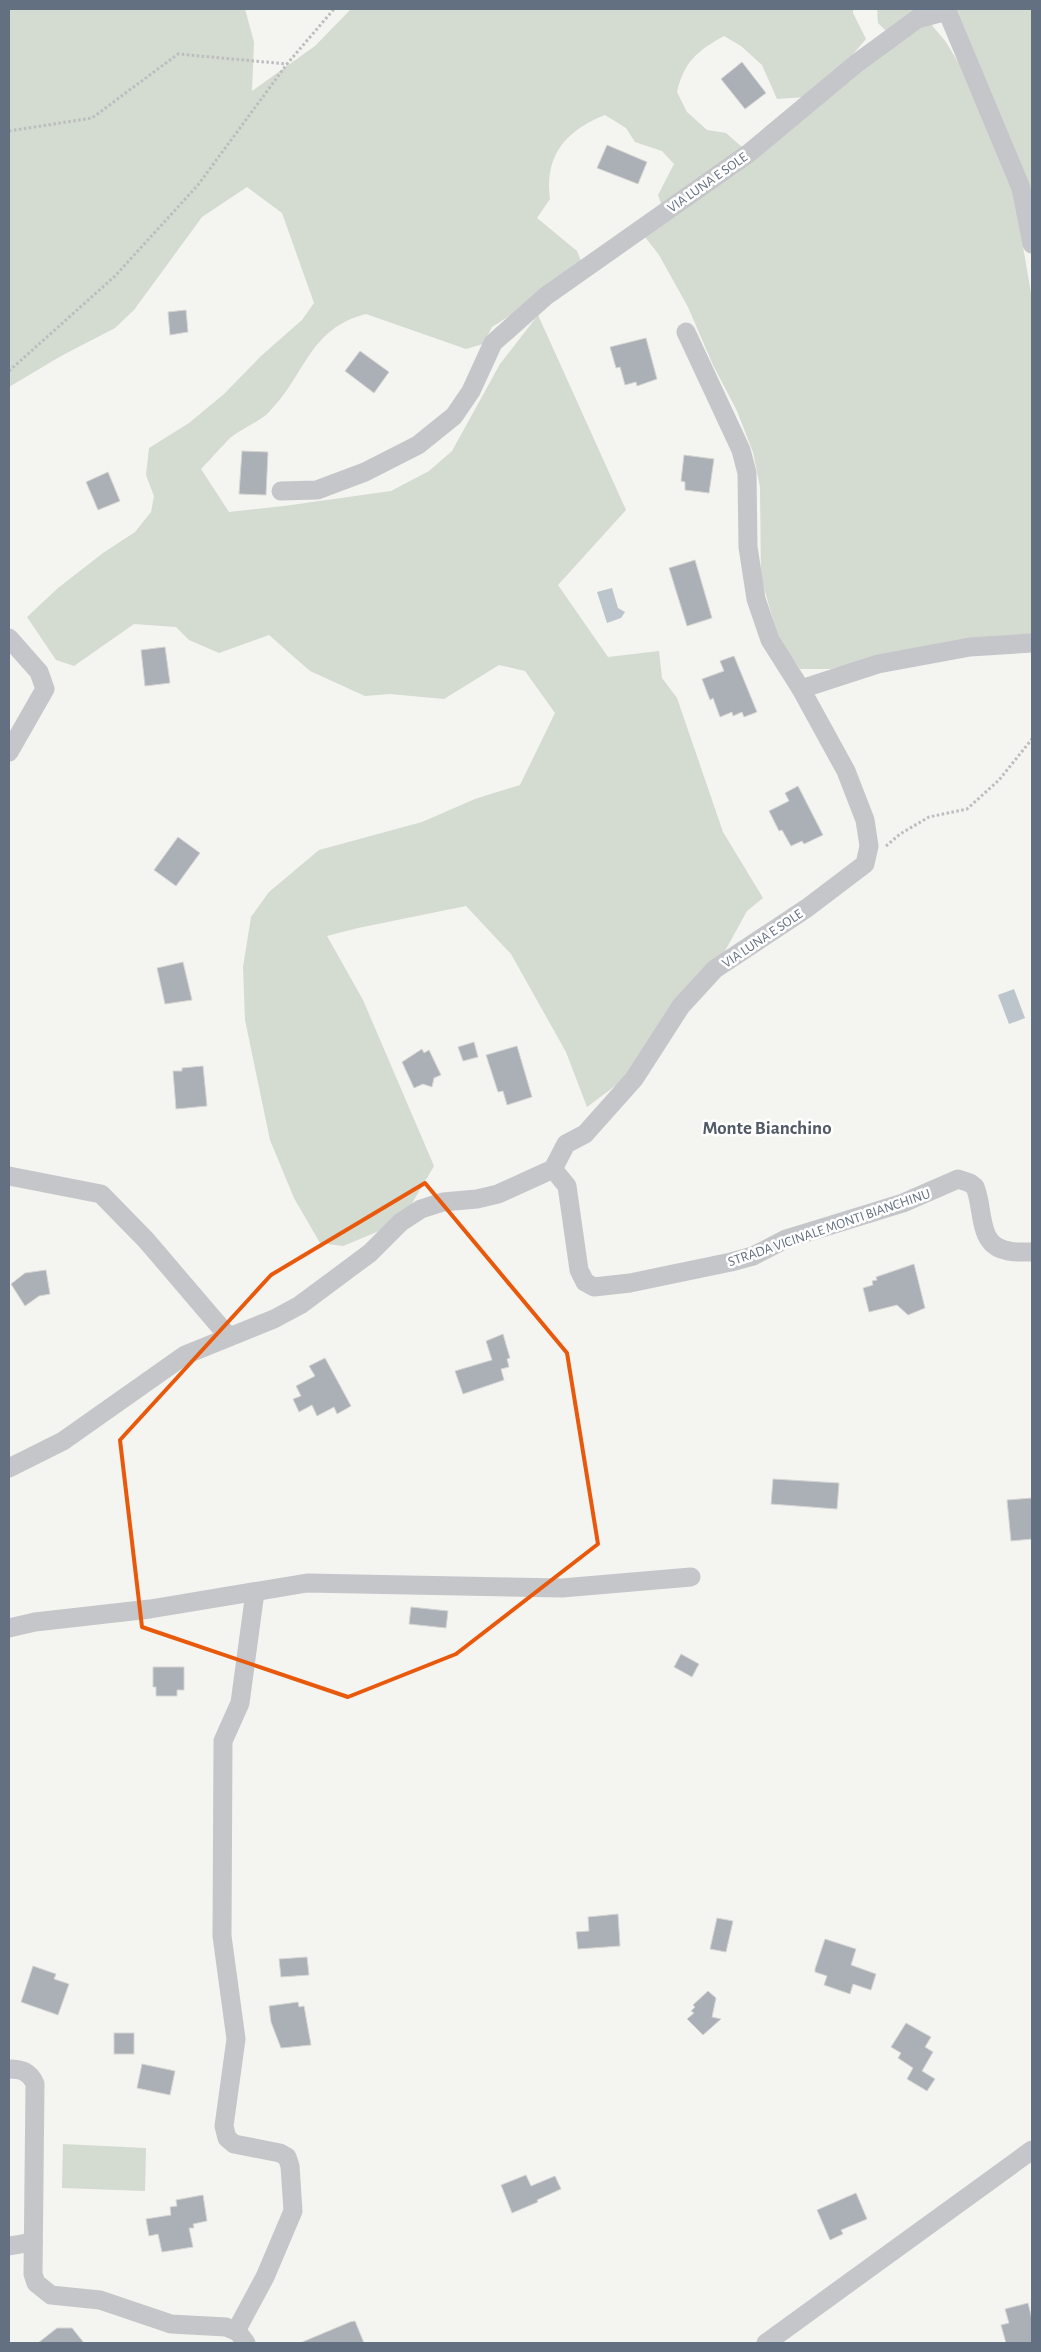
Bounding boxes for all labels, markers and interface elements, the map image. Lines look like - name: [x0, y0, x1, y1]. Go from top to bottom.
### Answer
- street label: VIA LUNA E SOLE: [665, 150, 750, 215]
- street label: VIA LUNA E SOLE: [720, 907, 806, 971]
- district label: Monte Bianchino: [702, 1119, 832, 1138]
- street label: STRADA VICINALE MONTI BIANCHINU: [726, 1187, 932, 1269]

